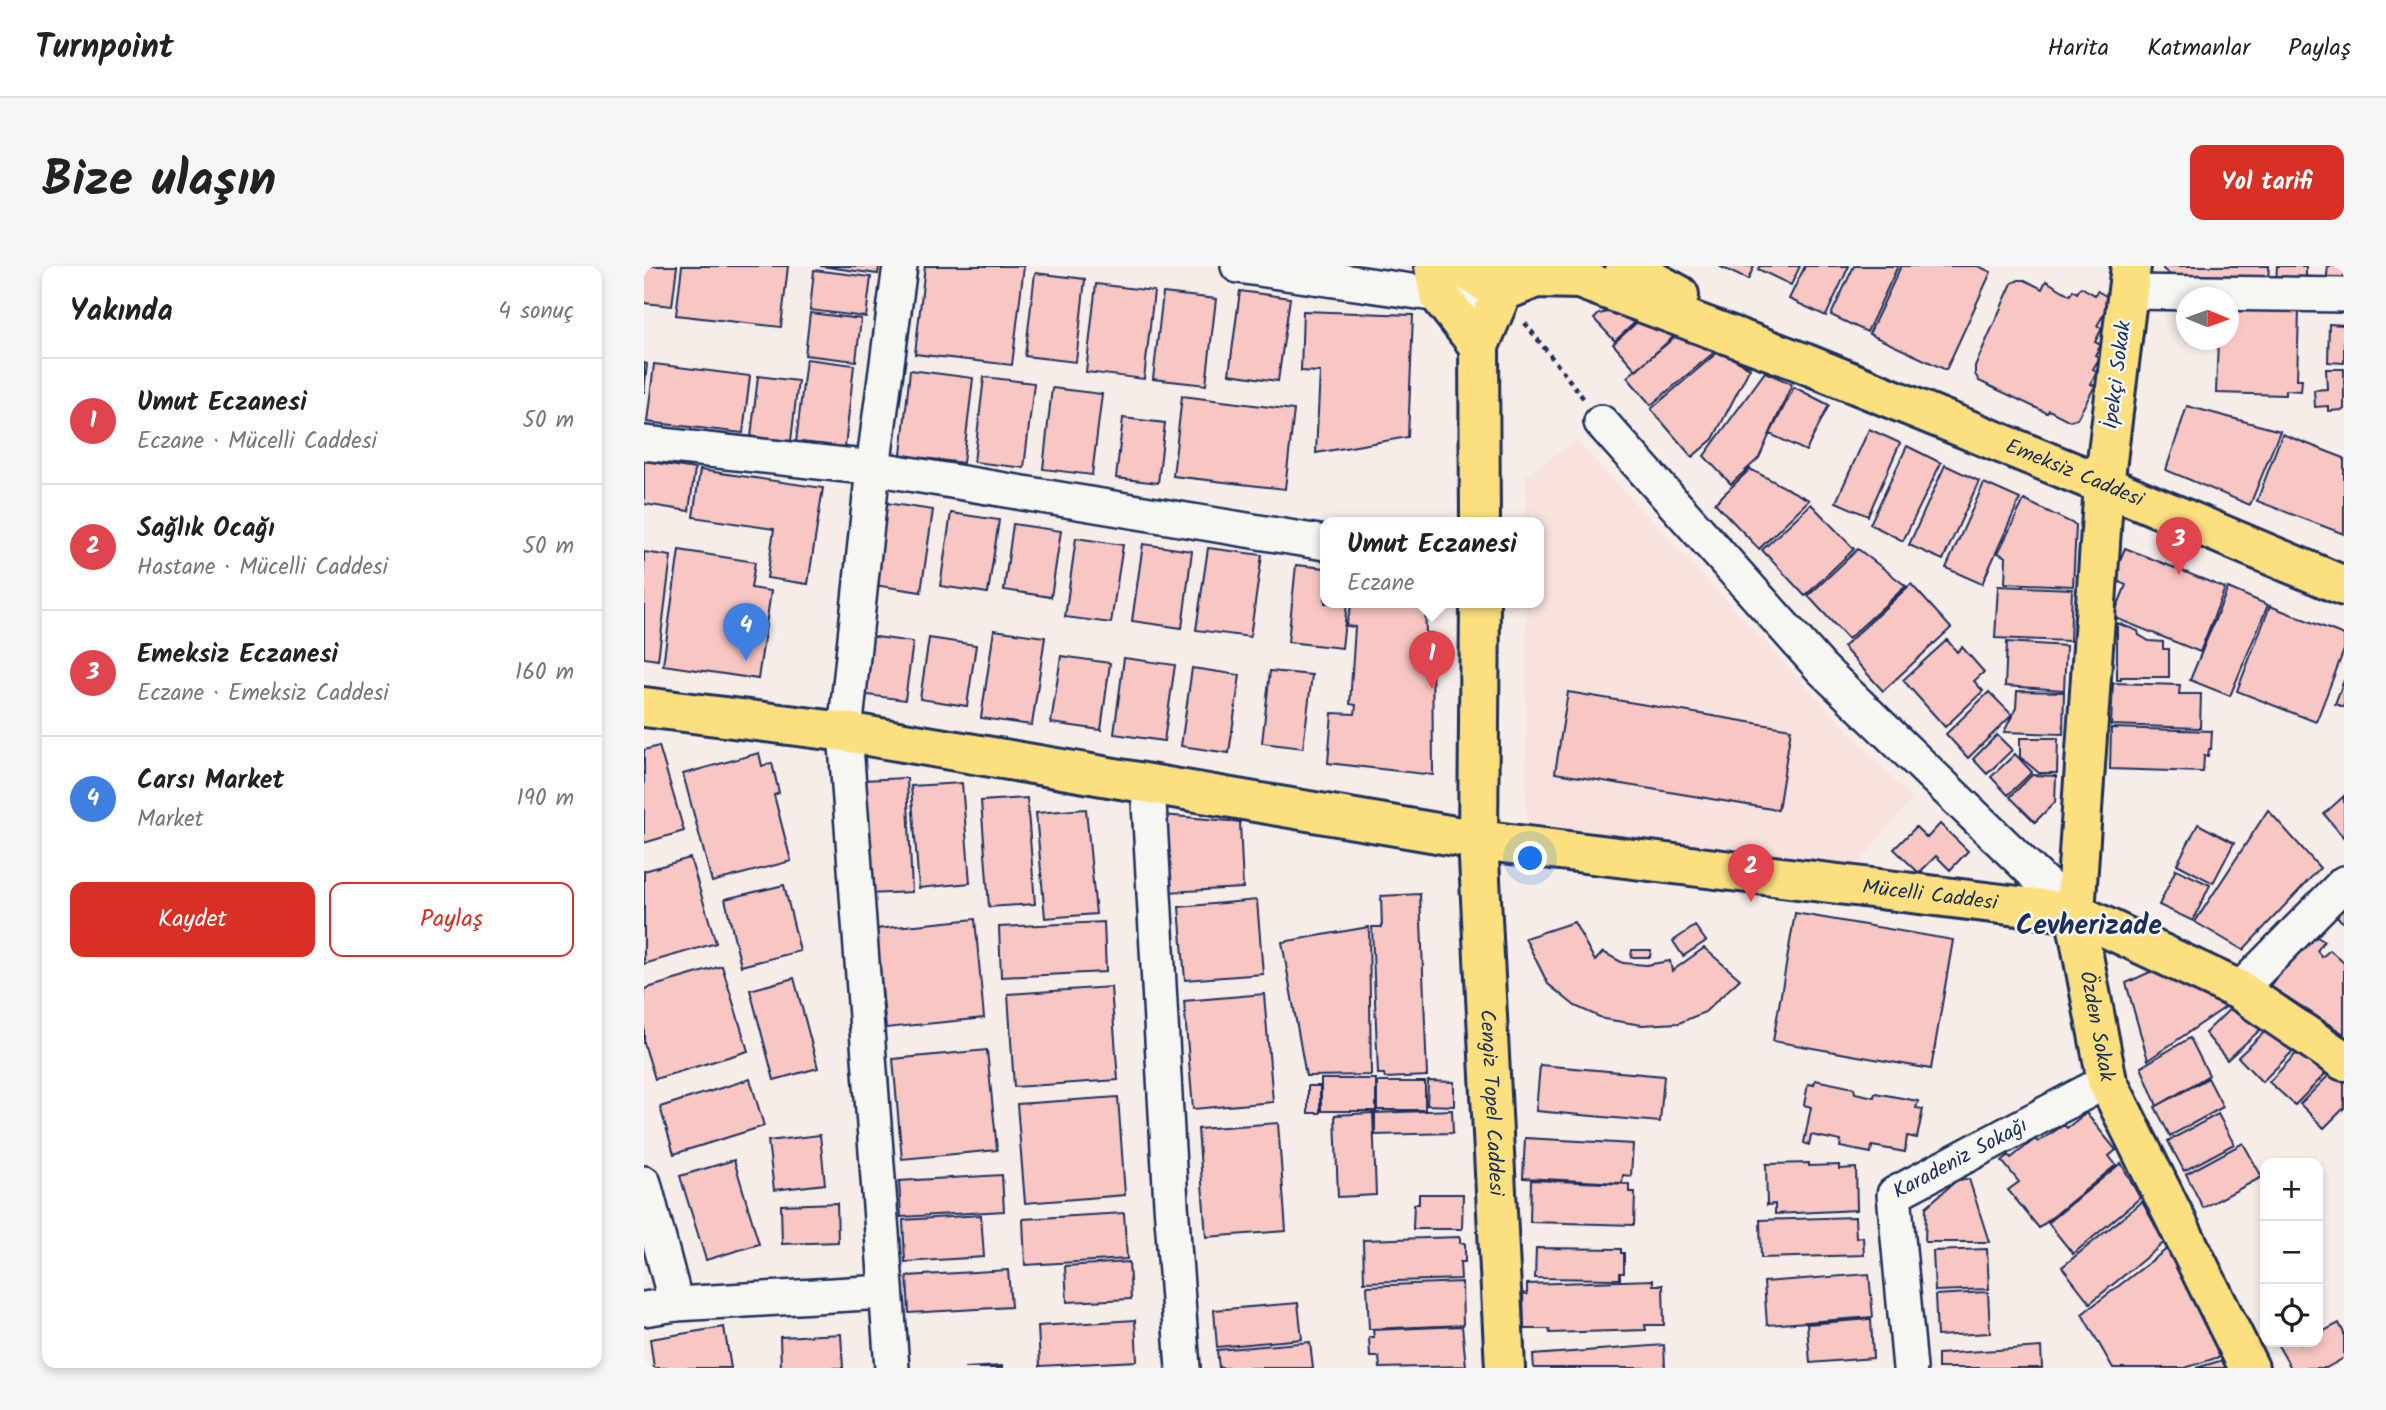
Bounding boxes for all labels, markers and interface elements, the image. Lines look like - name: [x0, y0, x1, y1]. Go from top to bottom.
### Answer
- text: Turnpoint: [35, 22, 174, 75]
- text: Harita: [2048, 29, 2109, 68]
- text: Katmanlar: [2147, 29, 2250, 68]
- text: Paylaş: [2288, 29, 2351, 68]
- text: Bize ulaşın: [42, 143, 276, 221]
- button: Yol tarifi: [2190, 145, 2344, 220]
- north arrow: [2176, 287, 2239, 350]
- text: Yakında: [70, 288, 173, 336]
- text: 4 sonuç: [498, 294, 574, 330]
- street label: İpekçi Sokak: [2095, 319, 2141, 431]
- text: Umut Eczanesi: [137, 382, 307, 424]
- text: 1: [90, 403, 96, 439]
- text: 50 m: [523, 403, 574, 439]
- text: Eczane · Mücelli Caddesi: [137, 424, 377, 460]
- street label: Emeksiz Caddesi: [2000, 430, 2150, 517]
- text: Sağlık Ocağı: [137, 508, 274, 550]
- popup: [1320, 517, 1544, 608]
- pin: 3: [2156, 517, 2202, 575]
- text: Umut Eczanesi: [1347, 524, 1517, 566]
- text: 2: [86, 529, 100, 565]
- text: 50 m: [523, 529, 574, 565]
- text: Hastane · Mücelli Caddesi: [137, 550, 388, 586]
- text: Eczane: [1347, 566, 1414, 602]
- pin: 4: [723, 603, 769, 661]
- pin: 1: [1409, 631, 1455, 689]
- text: Emeksiz Eczanesi: [137, 634, 338, 676]
- text: 3: [87, 655, 99, 691]
- text: 160 m: [515, 655, 574, 691]
- text: Eczane · Emeksiz Caddesi: [137, 676, 389, 712]
- text: Carsı Market: [137, 760, 284, 802]
- text: 4: [87, 781, 99, 817]
- text: 190 m: [517, 781, 574, 817]
- text: Market: [137, 802, 204, 838]
- your location: [1513, 841, 1547, 875]
- pin: 2: [1728, 844, 1774, 902]
- street label: Mücelli Caddesi: [1860, 871, 2000, 920]
- button: Kaydet: [70, 882, 315, 957]
- button: Paylaş: [329, 882, 574, 957]
- district label: Cevherizade: [2016, 904, 2162, 949]
- street label: Özden Sokak: [2070, 968, 2123, 1085]
- street label: Cengiz Topel Caddesi: [1470, 1009, 1513, 1198]
- street label: Karadeniz Sokağı: [1887, 1109, 2034, 1208]
- map controls: [2260, 1158, 2323, 1347]
- button: +: [2260, 1158, 2323, 1221]
- button: −: [2260, 1221, 2323, 1284]
- button: locate: [2260, 1284, 2323, 1347]

